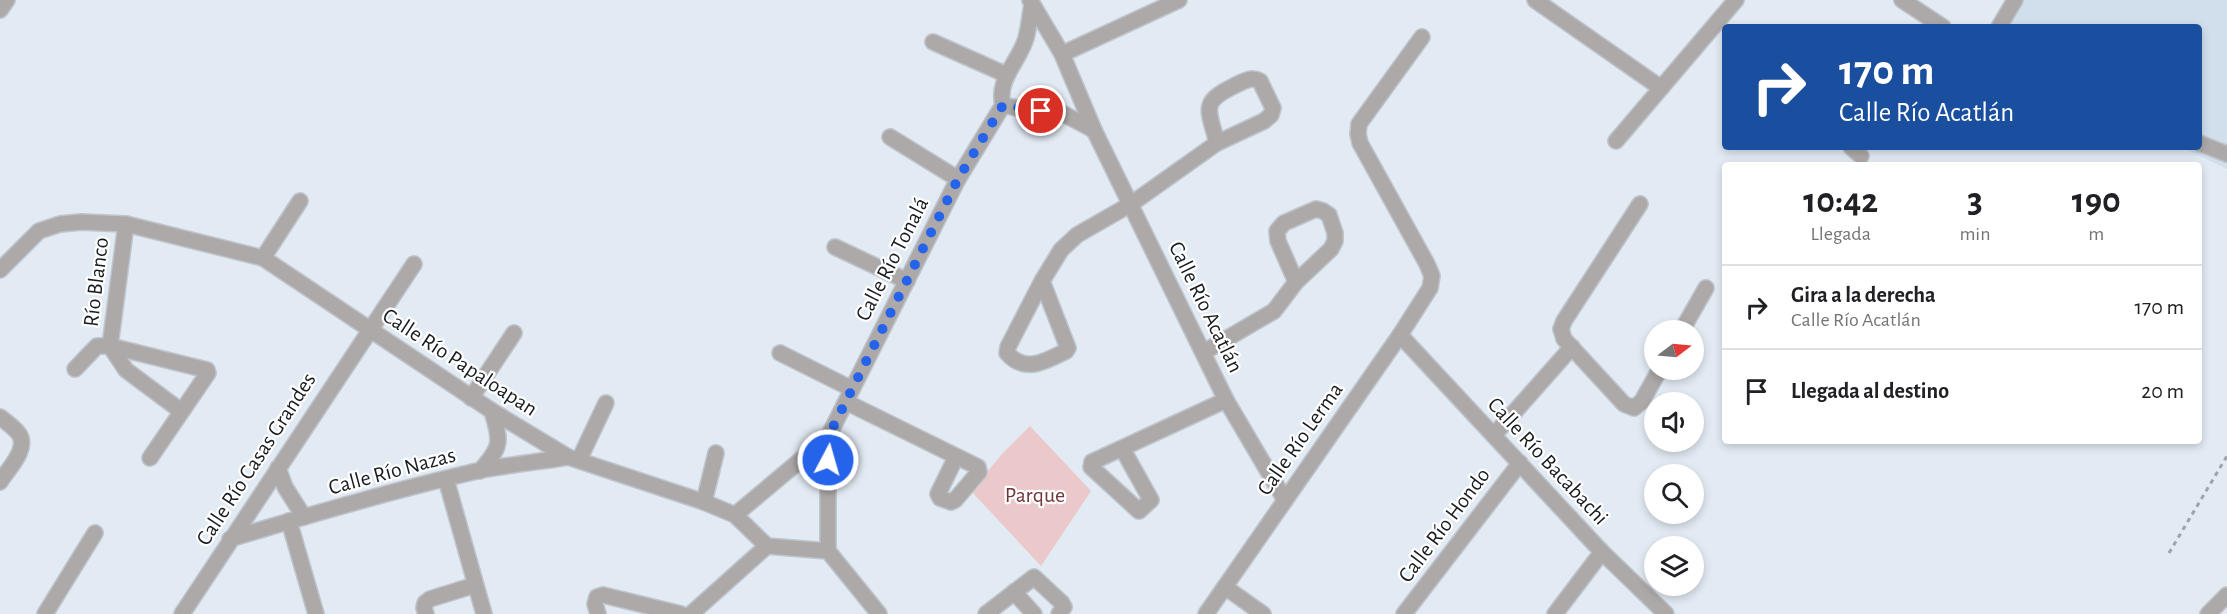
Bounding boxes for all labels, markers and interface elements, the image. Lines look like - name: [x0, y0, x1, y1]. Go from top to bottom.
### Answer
- icon: right: [1740, 48, 1818, 126]
- text: 170 m: [1839, 50, 1934, 92]
- pin: [1015, 85, 1066, 136]
- icon: arrive: [1024, 94, 1057, 127]
- text: Calle Río Acatlán: [1839, 99, 2014, 126]
- text: 10:42: [1803, 183, 1878, 219]
- text: 3: [1967, 183, 1983, 219]
- text: 190: [2072, 183, 2121, 219]
- street label: Calle Río Tonalá: [851, 194, 933, 324]
- text: Llegada: [1810, 224, 1871, 244]
- text: min: [1959, 224, 1991, 244]
- text: m: [2088, 224, 2104, 244]
- street label: Río Blanco: [80, 236, 112, 328]
- street label: Calle Río Acatlán: [1165, 238, 1247, 376]
- text: Gira a la derecha: [1791, 284, 1936, 306]
- icon: right: [1740, 291, 1773, 324]
- text: 170 m: [2134, 296, 2184, 318]
- street label: Calle Río Papaloapan: [379, 304, 541, 420]
- text: Calle Río Acatlán: [1791, 310, 1921, 330]
- north arrow: [1644, 320, 1704, 380]
- map controls: [1644, 320, 1704, 596]
- street label: Calle Río Casas Grandes: [192, 369, 320, 549]
- icon: arrive: [1740, 375, 1773, 408]
- street label: Calle Río Lerma: [1253, 379, 1347, 499]
- text: Llegada al destino: [1791, 380, 1949, 402]
- text: 20 m: [2141, 380, 2184, 402]
- button: sound: [1644, 392, 1704, 452]
- street label: Calle Río Bacabachi: [1484, 393, 1612, 529]
- position arrow: [796, 428, 860, 492]
- street label: Calle Río Nazas: [326, 444, 458, 498]
- street label: Calle Río Hondo: [1394, 464, 1494, 586]
- button: search: [1644, 464, 1704, 524]
- park label: Parque: [1005, 484, 1065, 506]
- button: layers: [1644, 536, 1704, 596]

